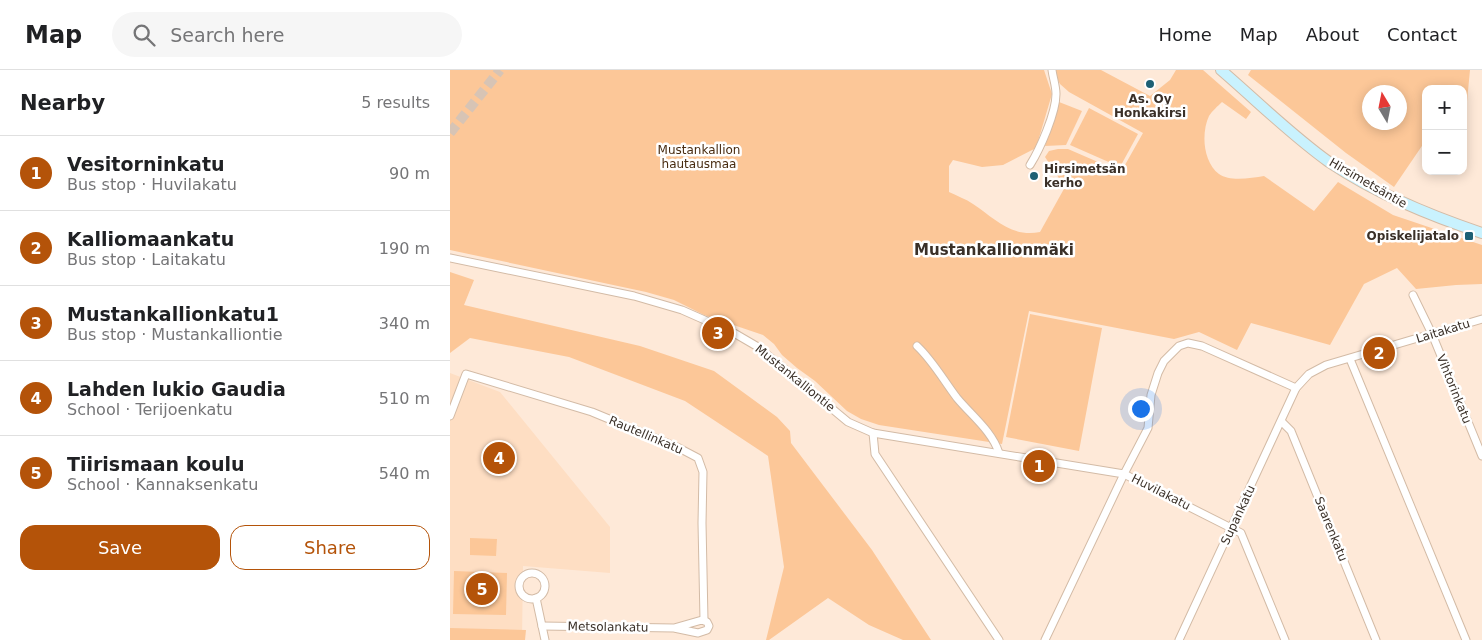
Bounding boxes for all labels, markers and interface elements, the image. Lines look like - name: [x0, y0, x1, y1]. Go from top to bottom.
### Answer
- search box: [112, 12, 462, 57]
- text: Map: [25, 21, 82, 49]
- icon: search: [130, 21, 158, 49]
- text: Search here: [170, 24, 284, 46]
- text: Home: [1159, 24, 1212, 45]
- text: Map: [1240, 24, 1278, 45]
- text: About: [1306, 24, 1359, 45]
- text: Contact: [1387, 24, 1457, 45]
- marker: As. Oy Honkakirsi: [1144, 78, 1156, 90]
- north arrow: [1362, 85, 1407, 130]
- map controls: [1422, 85, 1467, 175]
- button: +: [1422, 85, 1467, 130]
- text: Nearby: [20, 91, 105, 115]
- place label: As. Oy Honkakirsi: [1114, 92, 1186, 120]
- text: 5 results: [361, 93, 430, 112]
- button: −: [1422, 130, 1467, 175]
- park label: Mustankallion hautausmaa: [658, 143, 740, 171]
- text: Vesitorninkatu: [67, 153, 225, 175]
- street label: Hirsimetsäntie: [1327, 155, 1409, 211]
- place label: Hirsimetsän kerho: [1044, 162, 1126, 190]
- text: 1: [30, 164, 42, 183]
- text: 90 m: [389, 164, 430, 183]
- marker: Hirsimetsän kerho: [1028, 170, 1040, 182]
- text: Bus stop · Huvilakatu: [67, 175, 237, 194]
- text: Kalliomaankatu: [67, 228, 234, 250]
- place label: Opiskelijatalo: [1367, 229, 1459, 243]
- marker: Opiskelijatalo: [1463, 230, 1475, 242]
- text: 2: [30, 239, 42, 258]
- text: 190 m: [379, 239, 430, 258]
- district label: Mustankallionmäki: [914, 241, 1074, 259]
- text: Bus stop · Laitakatu: [67, 250, 226, 269]
- text: Mustankallionkatu1: [67, 303, 279, 325]
- text: 3: [30, 314, 42, 333]
- text: 340 m: [379, 314, 430, 333]
- pin: 3: [702, 314, 734, 352]
- street label: Laitakatu: [1414, 316, 1472, 346]
- text: Bus stop · Mustankalliontie: [67, 325, 282, 344]
- pin: 2: [1363, 334, 1395, 372]
- street label: Mustankalliontie: [752, 342, 838, 414]
- street label: Vihtorinkatu: [1434, 352, 1474, 426]
- text: Lahden lukio Gaudia: [67, 378, 286, 400]
- text: 4: [30, 389, 42, 408]
- text: 510 m: [379, 389, 430, 408]
- your location: [1128, 396, 1154, 422]
- text: School · Terijoenkatu: [67, 400, 233, 419]
- street label: Rautellinkatu: [607, 413, 685, 457]
- pin: 4: [483, 439, 515, 477]
- pin: 1: [1023, 447, 1055, 485]
- text: Tiirismaan koulu: [67, 453, 245, 475]
- text: 5: [30, 464, 42, 483]
- text: 540 m: [379, 464, 430, 483]
- street label: Huvilakatu: [1129, 471, 1193, 513]
- text: School · Kannaksenkatu: [67, 475, 258, 494]
- street label: Supankatu: [1218, 483, 1258, 547]
- street label: Saarenkatu: [1312, 495, 1350, 563]
- button: Save: [20, 525, 220, 570]
- button: Share: [230, 525, 430, 570]
- pin: 5: [466, 570, 498, 608]
- street label: Metsolankatu: [568, 619, 648, 635]

